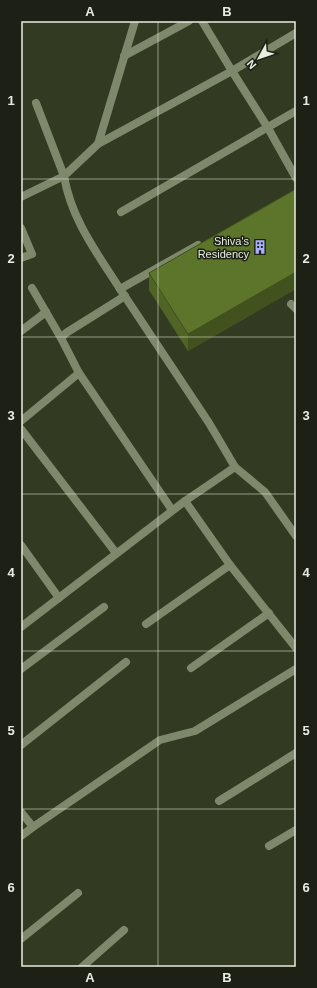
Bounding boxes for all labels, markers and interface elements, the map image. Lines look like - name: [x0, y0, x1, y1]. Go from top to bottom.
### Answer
- text: A: [85, 4, 95, 19]
- text: B: [222, 4, 232, 19]
- north arrow: [239, 38, 279, 78]
- text: N: [244, 57, 258, 71]
- text: 1: [7, 93, 15, 108]
- text: 1: [302, 93, 310, 108]
- place label: Shiva's Residency: [198, 235, 249, 260]
- building icon: Shiva's Residency: [252, 239, 268, 255]
- text: 2: [7, 251, 15, 266]
- text: 2: [302, 251, 310, 266]
- text: 3: [7, 408, 15, 423]
- text: 3: [302, 408, 310, 423]
- text: 4: [7, 565, 15, 580]
- text: 4: [302, 565, 310, 580]
- text: 5: [7, 723, 15, 738]
- text: 5: [302, 723, 310, 738]
- text: 6: [7, 880, 15, 895]
- text: 6: [302, 880, 310, 895]
- text: A: [85, 970, 95, 985]
- text: B: [222, 970, 232, 985]

